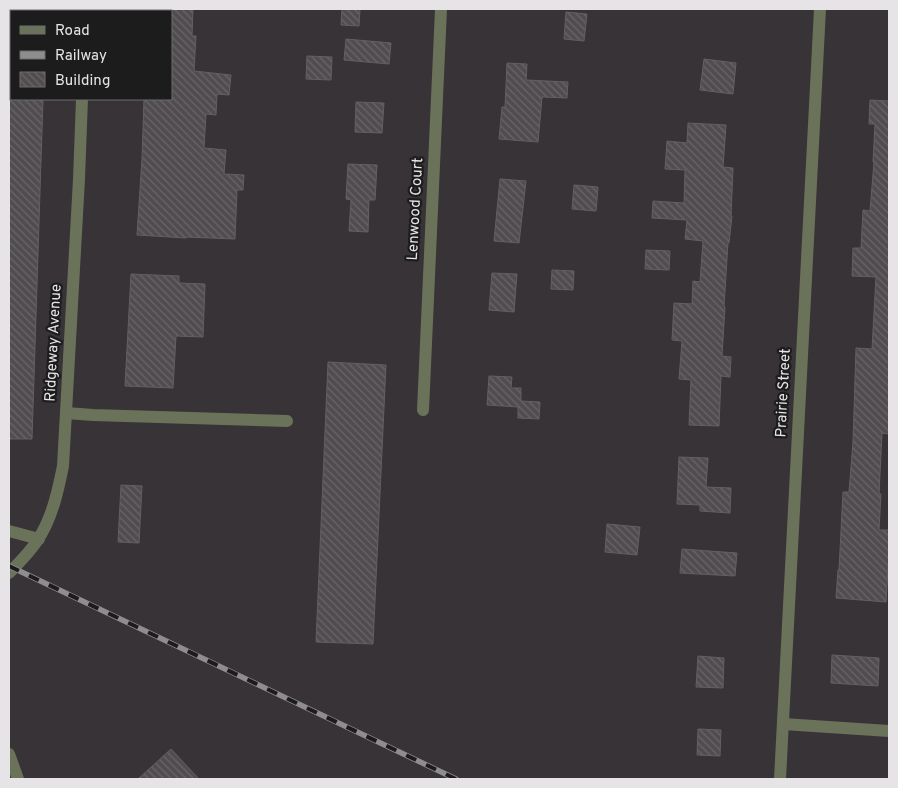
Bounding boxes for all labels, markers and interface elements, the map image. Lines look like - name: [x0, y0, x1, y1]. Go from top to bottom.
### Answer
- legend: [10, 10, 172, 100]
- text: Road: [55, 22, 90, 41]
- text: Railway: [55, 47, 107, 66]
- text: Building: [55, 72, 110, 91]
- street label: Lenwood Court: [404, 157, 428, 261]
- street label: Ridgeway Avenue: [41, 284, 67, 402]
- street label: Prairie Street: [772, 348, 796, 438]

